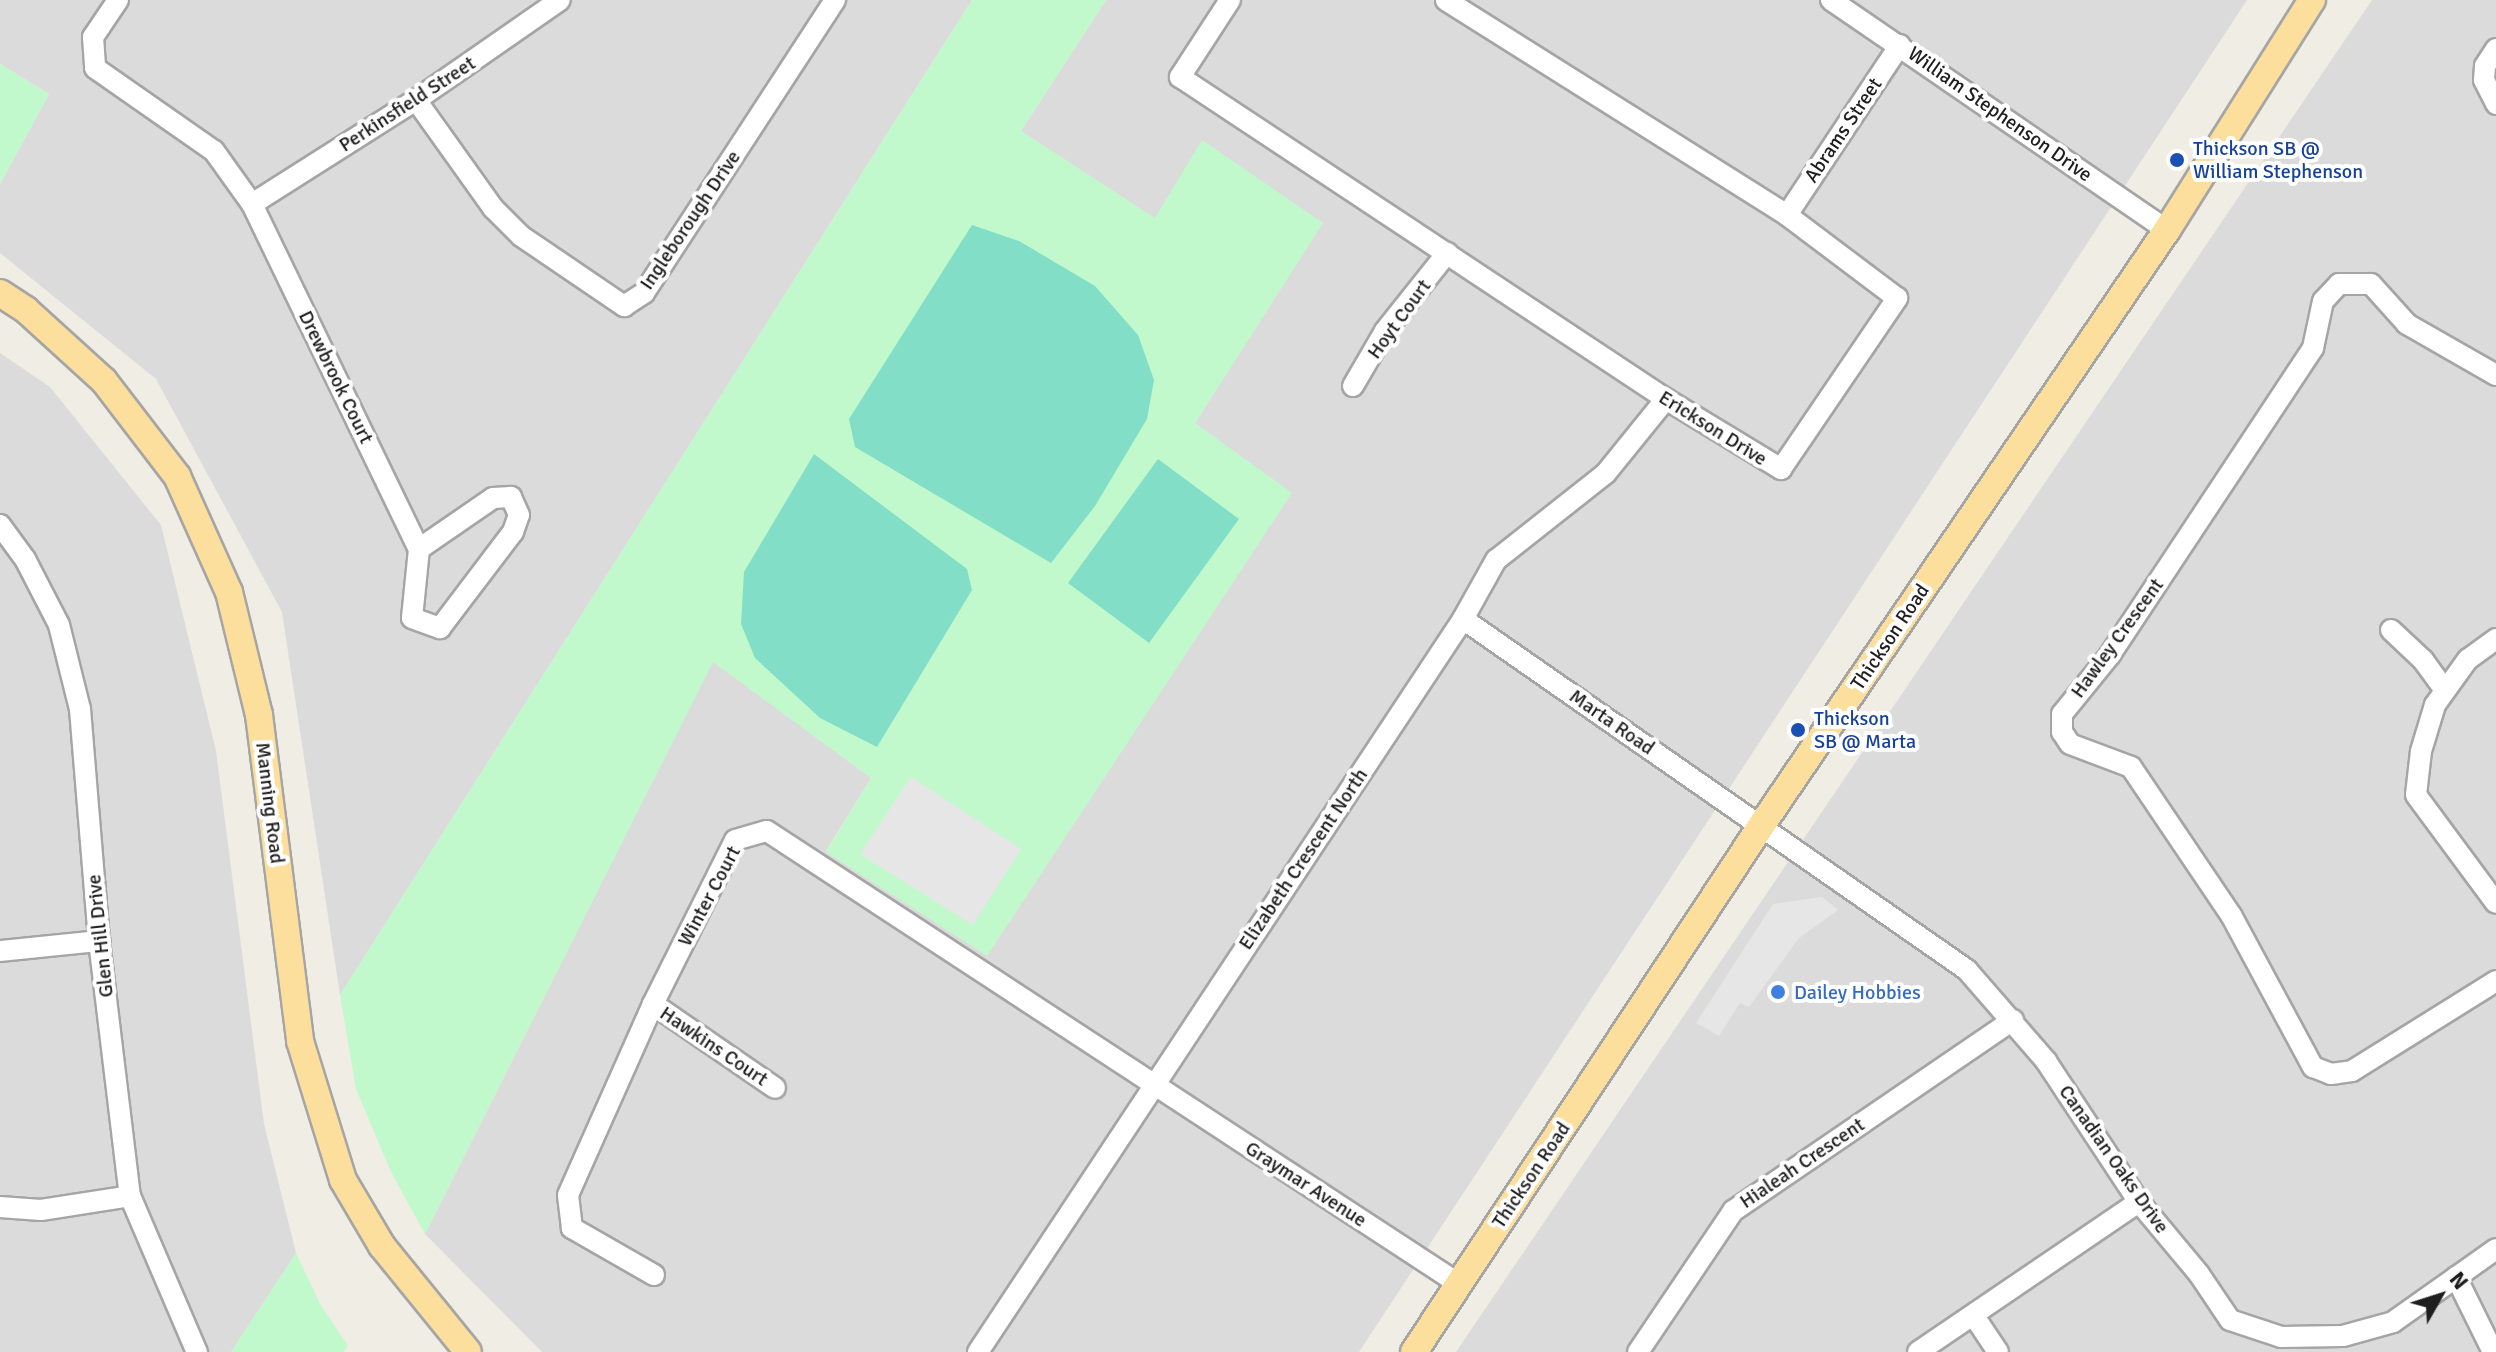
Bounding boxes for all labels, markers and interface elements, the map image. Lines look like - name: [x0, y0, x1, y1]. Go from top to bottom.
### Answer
- street label: William Stephenson Drive: [1903, 41, 2097, 187]
- street label: Perkinsfield Street: [334, 51, 480, 157]
- street label: Abrams Street: [1799, 73, 1887, 187]
- place label: Thickson SB @ William Stephenson: [2193, 136, 2363, 183]
- street label: Ingleborough Drive: [635, 146, 745, 294]
- marker: Thickson SB @ William Stephenson: [2168, 151, 2186, 169]
- street label: Hoyt Court: [1362, 274, 1436, 364]
- street label: Drewbrook Court: [293, 307, 379, 447]
- street label: Erickson Drive: [1654, 385, 1772, 471]
- street label: Hawley Crescent: [2066, 573, 2168, 703]
- street label: Thickson Road: [1846, 579, 1934, 695]
- street label: Marta Road: [1565, 684, 1659, 760]
- place label: Thickson SB @ Marta: [1814, 706, 1916, 753]
- marker: Thickson SB @ Marta: [1789, 721, 1807, 739]
- street label: Manning Road: [251, 741, 289, 865]
- street label: Elizabeth Crescent North: [1233, 764, 1373, 954]
- street label: Winter Court: [673, 842, 745, 950]
- street label: Glen Hill Drive: [82, 873, 118, 999]
- place label: Dailey Hobbies: [1794, 980, 1921, 1004]
- marker: Dailey Hobbies: [1769, 983, 1787, 1001]
- street label: Hawkins Court: [655, 1001, 773, 1091]
- street label: Canadian Oaks Drive: [2054, 1080, 2174, 1238]
- street label: Hialeah Crescent: [1735, 1112, 1869, 1214]
- street label: Thickson Road: [1487, 1117, 1575, 1233]
- street label: Graymar Avenue: [1241, 1136, 1371, 1232]
- north arrow: [2400, 1256, 2480, 1336]
- text: N: [2444, 1266, 2474, 1295]

